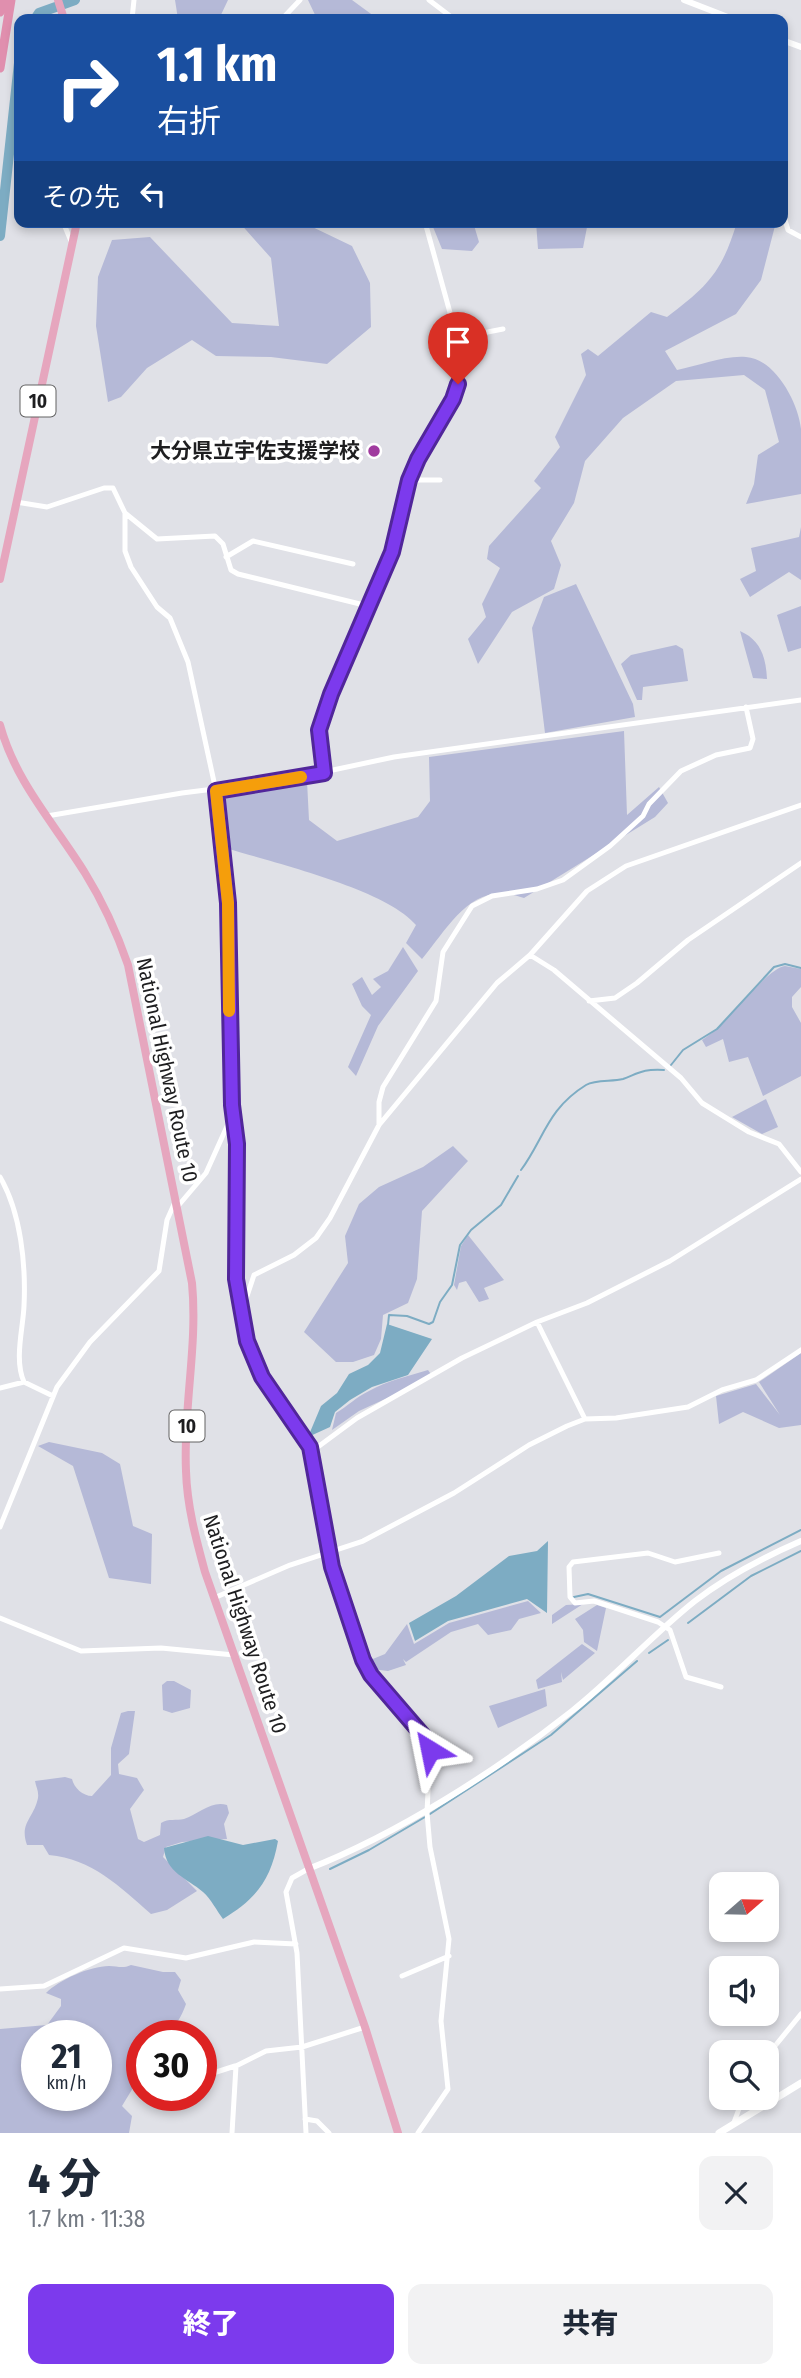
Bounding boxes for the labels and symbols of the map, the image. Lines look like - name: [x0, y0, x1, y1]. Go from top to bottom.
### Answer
- pin: [428, 312, 488, 384]
- road number: 10: [20, 386, 56, 416]
- place label: 大分県立宇佐支援学校: [150, 438, 360, 464]
- marker: 大分県立宇佐支援学校: [366, 443, 382, 459]
- street label: National Highway Route 10: [131, 955, 203, 1185]
- road number: 10: [170, 1410, 204, 1442]
- street label: National Highway Route 10: [197, 1511, 293, 1737]
- position arrow: [393, 1713, 467, 1787]
- north arrow: [709, 1872, 779, 1942]
- speed limit sign: 30: [126, 2020, 217, 2111]

